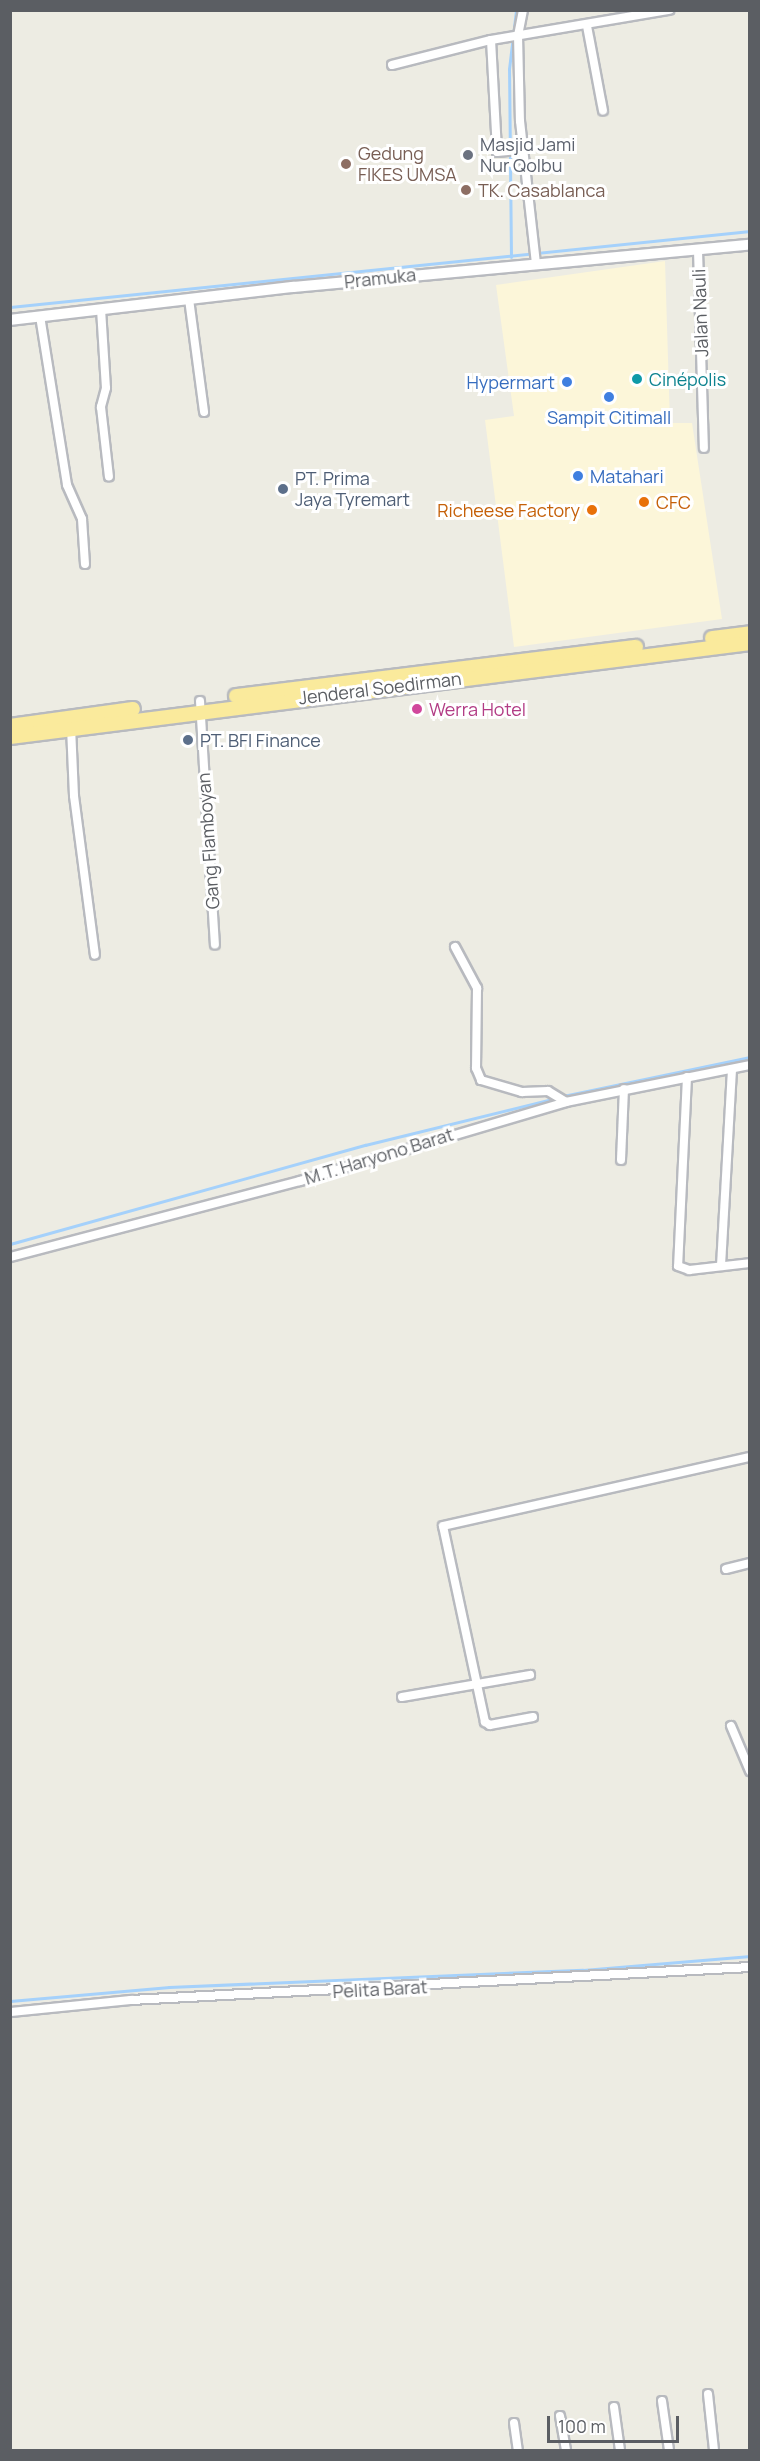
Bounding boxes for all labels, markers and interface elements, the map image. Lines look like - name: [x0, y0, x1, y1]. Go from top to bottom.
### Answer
- place label: Masjid Jami Nur Qolbu: [480, 134, 575, 176]
- place label: Gedung FIKES UMSA: [358, 143, 457, 186]
- marker: Masjid Jami Nur Qolbu: [461, 148, 475, 162]
- marker: Gedung FIKES UMSA: [339, 157, 353, 171]
- place label: TK. Casablanca: [478, 179, 605, 201]
- marker: TK. Casablanca: [459, 183, 473, 197]
- street label: Pramuka: [343, 264, 417, 292]
- street label: Jalan Nauli: [688, 269, 712, 357]
- place label: Cinépolis: [649, 368, 726, 390]
- place label: Hypermart: [467, 371, 555, 393]
- marker: Cinépolis: [630, 372, 644, 386]
- marker: Hypermart: [560, 375, 574, 389]
- marker: Sampit Citimall: [602, 390, 616, 404]
- place label: Sampit Citimall: [547, 406, 671, 428]
- place label: Matahari: [590, 465, 664, 487]
- place label: PT. Prima Jaya Tyremart: [295, 468, 410, 510]
- marker: Matahari: [571, 469, 585, 483]
- marker: PT. Prima Jaya Tyremart: [276, 482, 290, 496]
- place label: CFC: [656, 491, 691, 513]
- marker: CFC: [637, 495, 651, 509]
- place label: Richeese Factory: [437, 499, 580, 521]
- marker: Richeese Factory: [585, 503, 599, 517]
- street label: Jenderal Soedirman: [297, 667, 463, 709]
- place label: Werra Hotel: [429, 698, 526, 720]
- marker: Werra Hotel: [410, 702, 424, 716]
- place label: PT. BFI Finance: [200, 729, 321, 751]
- marker: PT. BFI Finance: [181, 733, 195, 747]
- street label: Gang Flamboyan: [192, 772, 224, 910]
- street label: M.T. Haryono Barat: [302, 1123, 456, 1189]
- street label: Pelita Barat: [332, 1976, 428, 2002]
- scale bar: [550, 2404, 682, 2442]
- text: 100 m: [558, 2414, 606, 2438]

